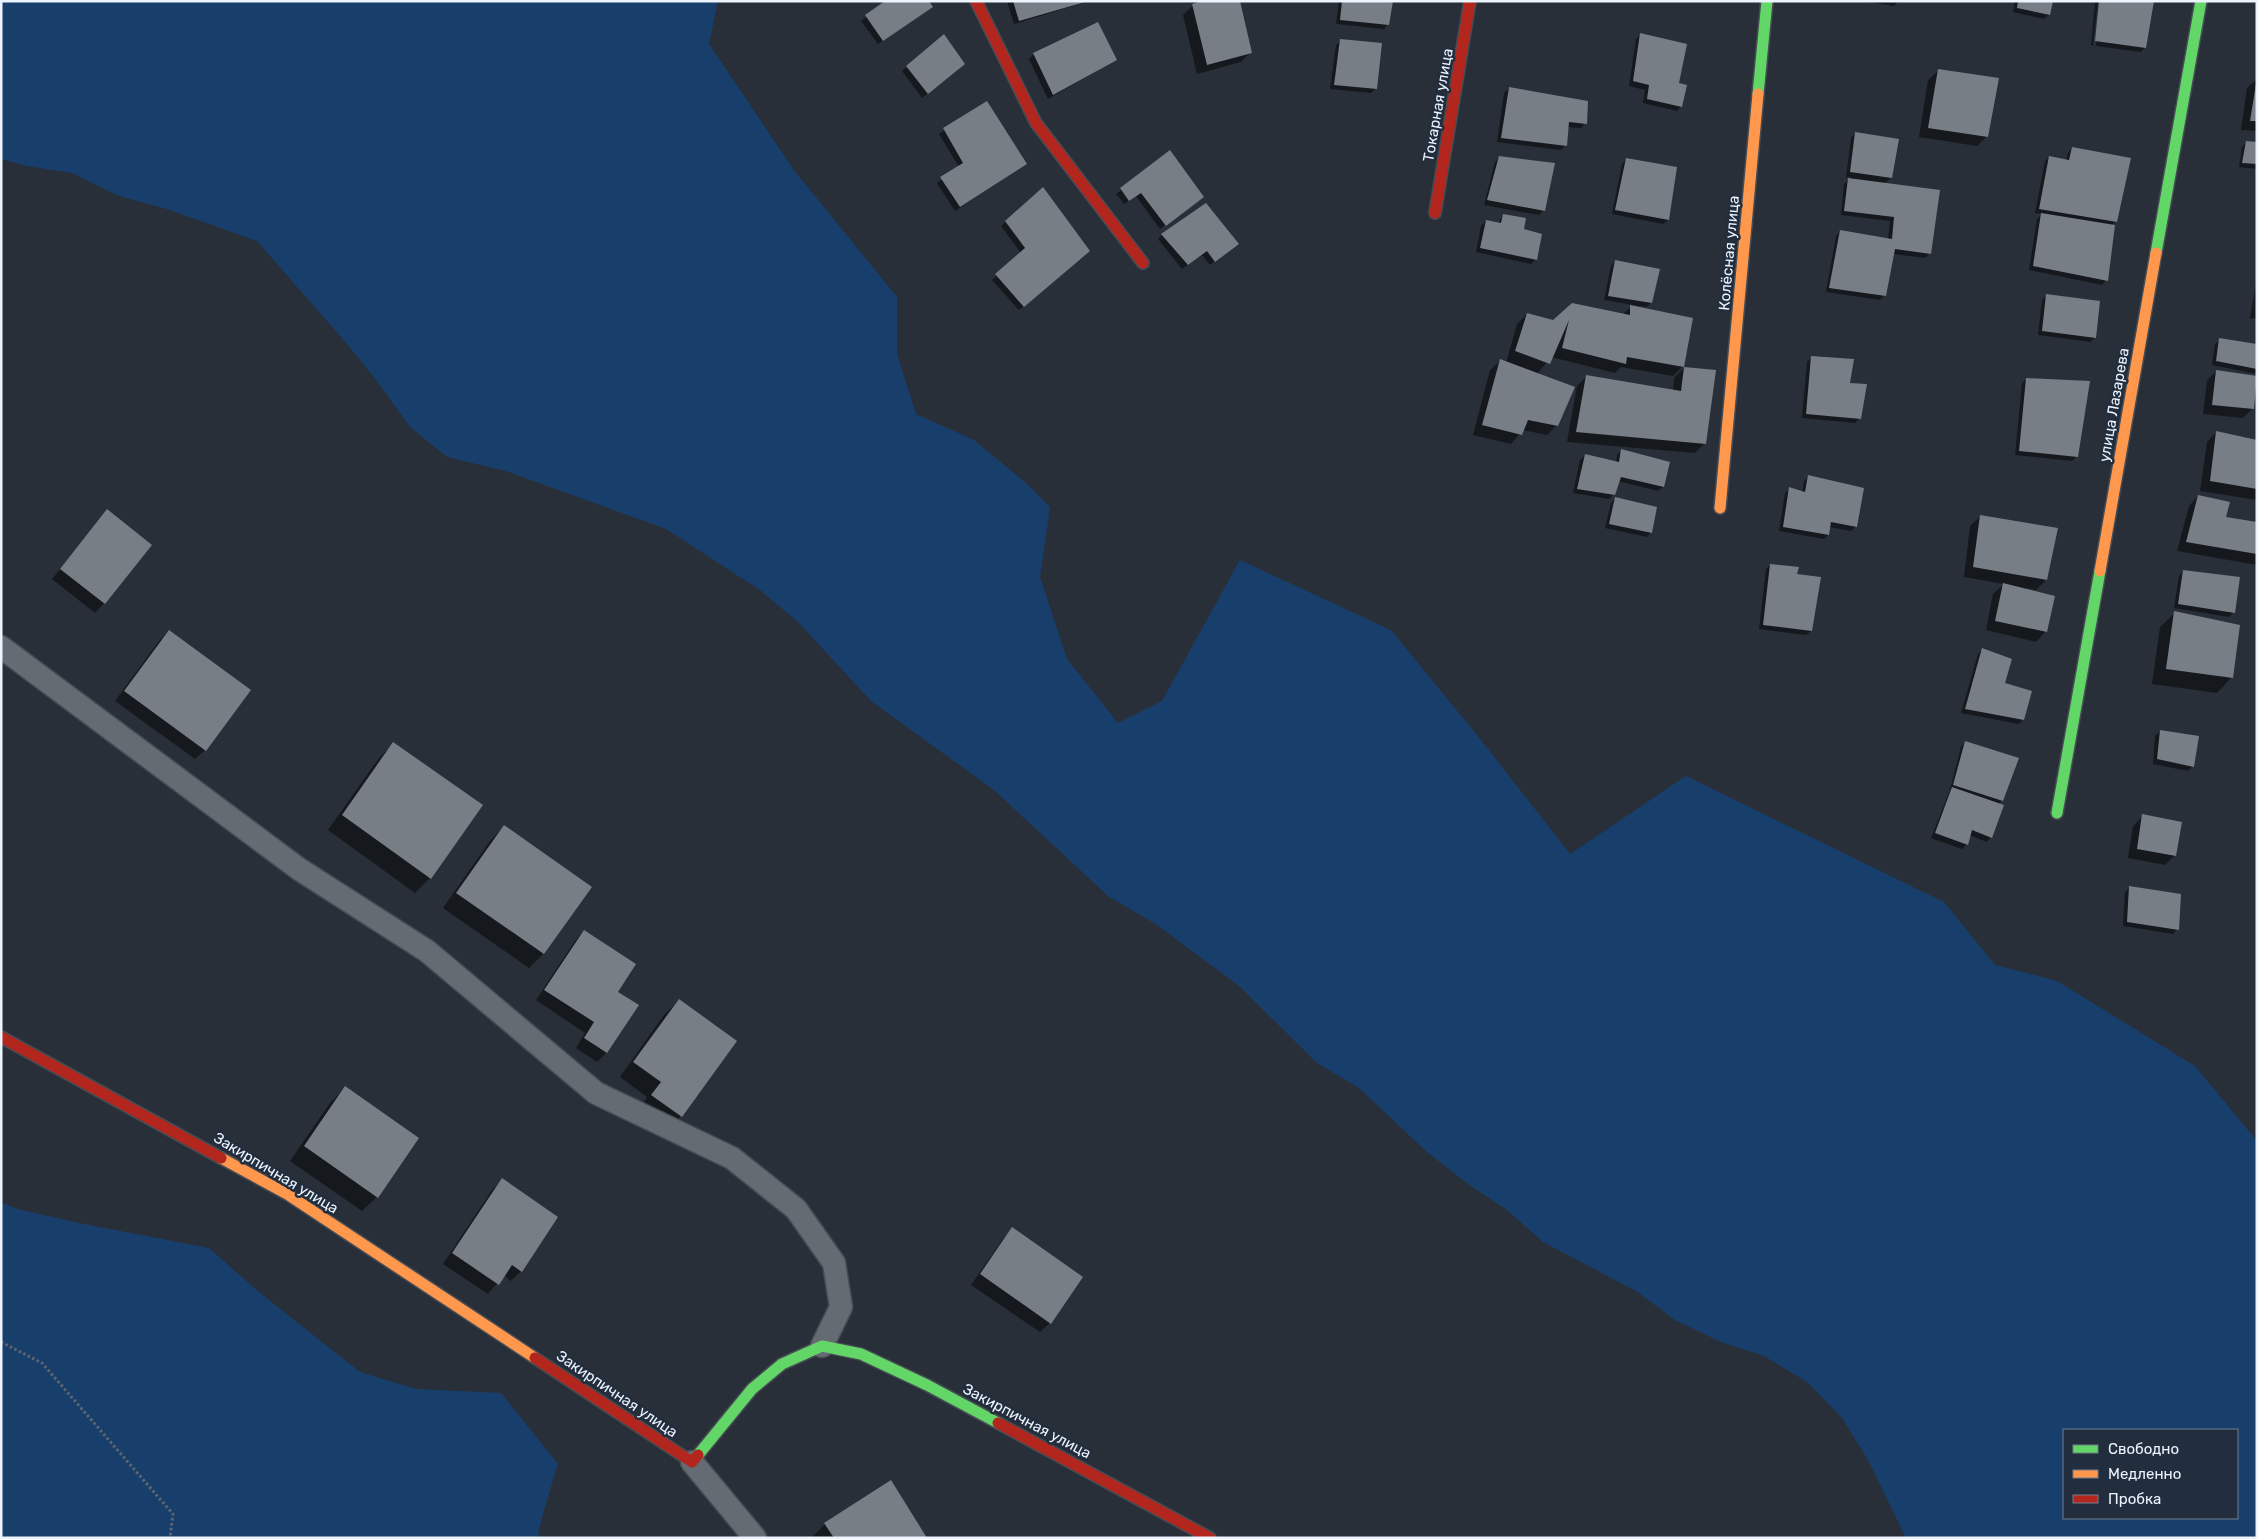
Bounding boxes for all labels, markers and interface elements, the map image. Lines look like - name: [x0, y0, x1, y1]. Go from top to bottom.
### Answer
- street label: Токарная улица: [1419, 47, 1457, 163]
- street label: Колёсная улица: [1715, 195, 1743, 311]
- street label: улица Лазарева: [2095, 346, 2133, 464]
- street label: Закирпичная улица: [210, 1129, 342, 1217]
- street label: Закирпичная улица: [553, 1347, 681, 1441]
- street label: Закирпичная улица: [960, 1380, 1094, 1462]
- legend: [2063, 1429, 2238, 1519]
- text: Свободно: [2108, 1440, 2179, 1458]
- text: Медленно: [2108, 1465, 2181, 1483]
- text: Пробка: [2108, 1490, 2161, 1508]

